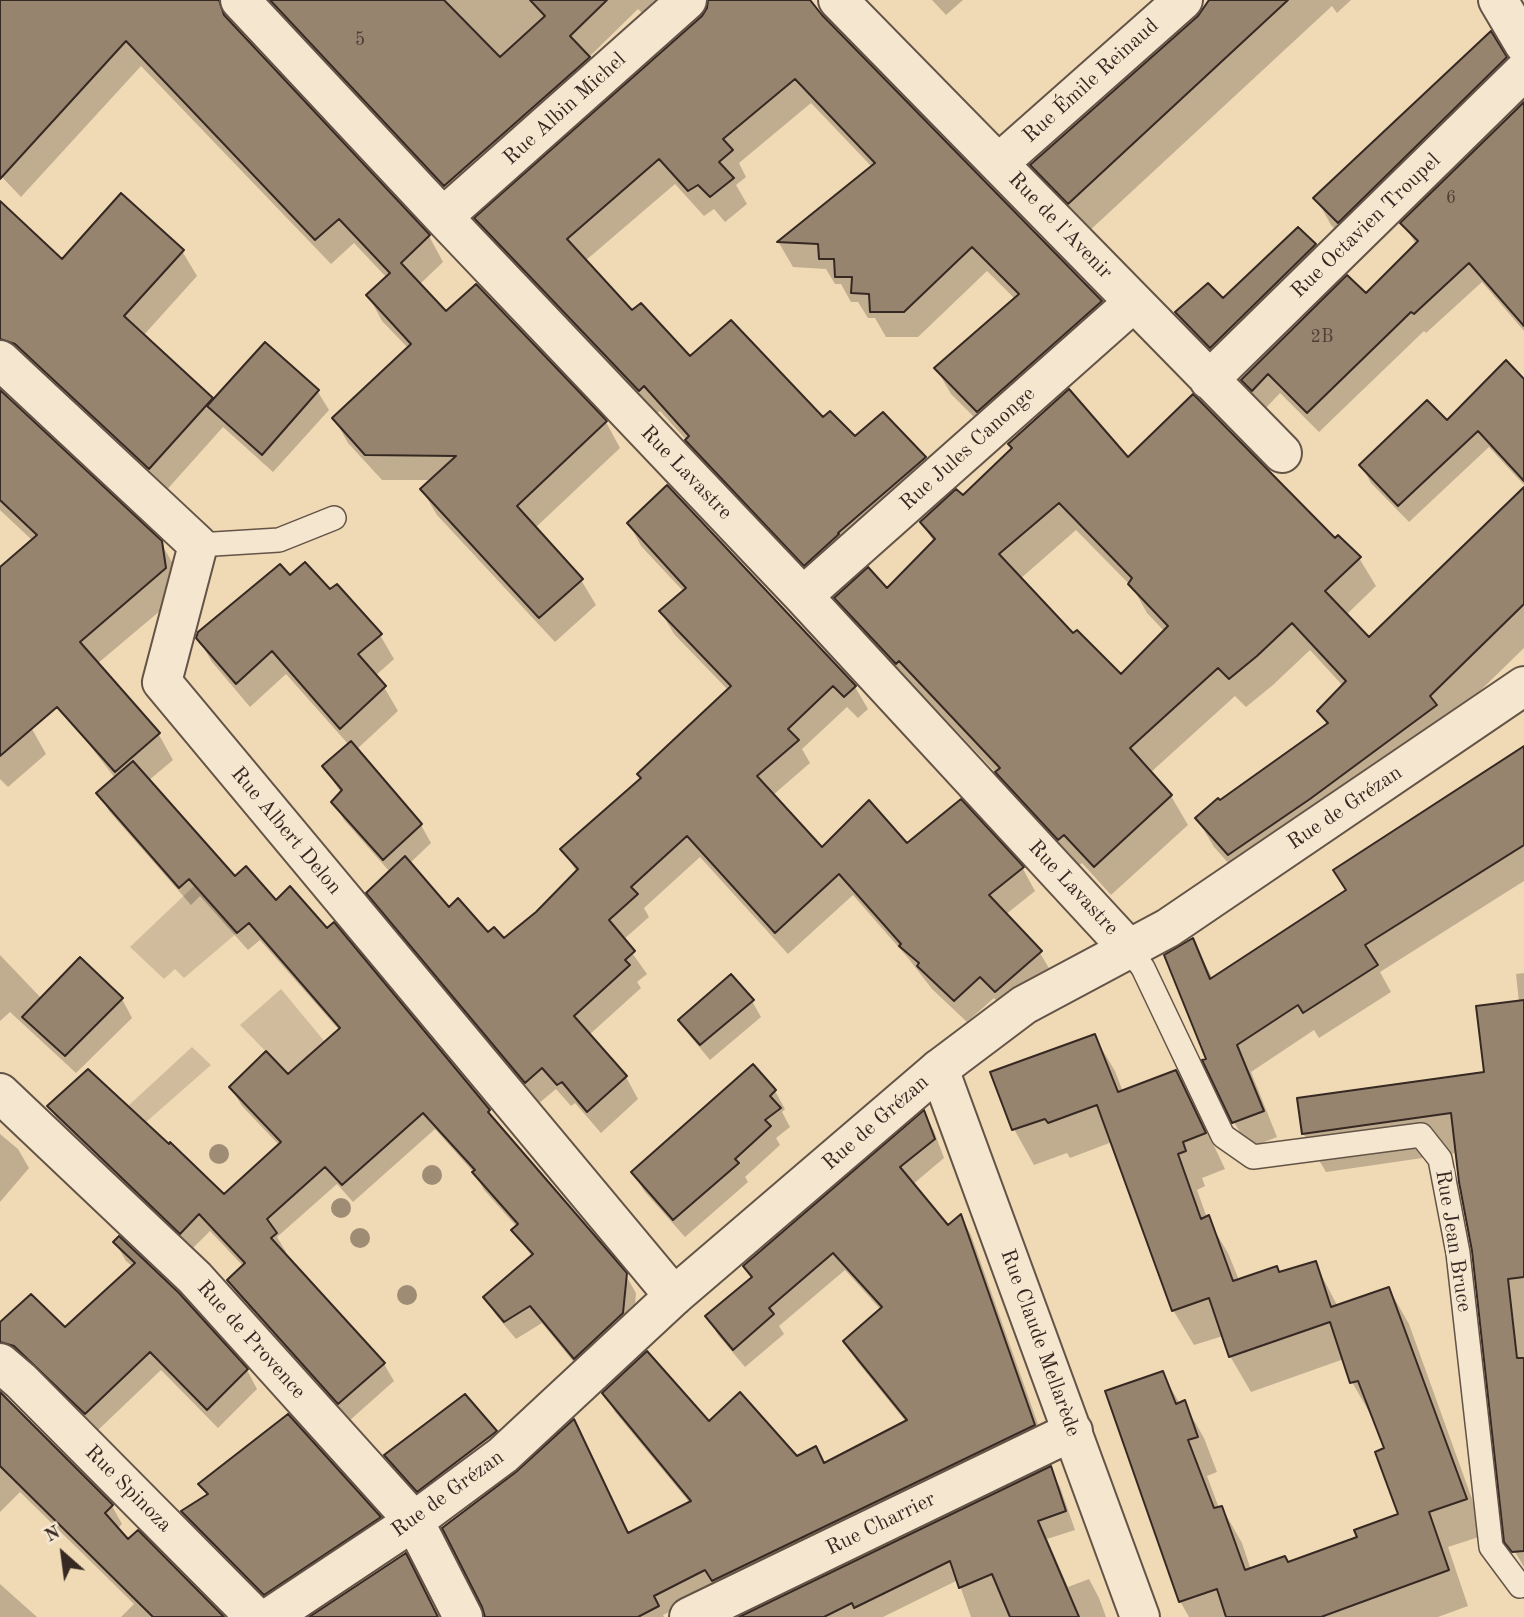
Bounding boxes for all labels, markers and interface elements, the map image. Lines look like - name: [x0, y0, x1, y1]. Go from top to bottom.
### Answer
- street label: Rue Émile Reinaud: [1018, 13, 1164, 149]
- house number: 5: [355, 29, 365, 51]
- street label: Rue Albin Michel: [498, 47, 632, 171]
- street label: Rue Octavien Troupel: [1286, 148, 1446, 304]
- street label: Rue de l'Avenir: [1003, 167, 1117, 285]
- house number: 6: [1446, 187, 1456, 209]
- house number: 2B: [1311, 326, 1333, 348]
- street label: Rue Jules Canonge: [895, 382, 1041, 516]
- street label: Rue Lavastre: [635, 421, 737, 525]
- street label: Rue de Grézan: [1283, 760, 1407, 856]
- street label: Rue Albert Delon: [225, 762, 347, 900]
- street label: Rue Lavastre: [1022, 835, 1124, 941]
- street label: Rue de Grézan: [818, 1070, 934, 1176]
- street label: Rue Jean Bruce: [1429, 1168, 1477, 1314]
- street label: Rue Claude Mellarède: [994, 1246, 1086, 1440]
- street label: Rue de Provence: [191, 1276, 311, 1404]
- street label: Rue Spinoza: [79, 1440, 177, 1538]
- street label: Rue de Grézan: [387, 1445, 509, 1543]
- street label: Rue Charrier: [822, 1487, 940, 1561]
- north arrow: [28, 1519, 98, 1589]
- text: N: [42, 1523, 64, 1547]

